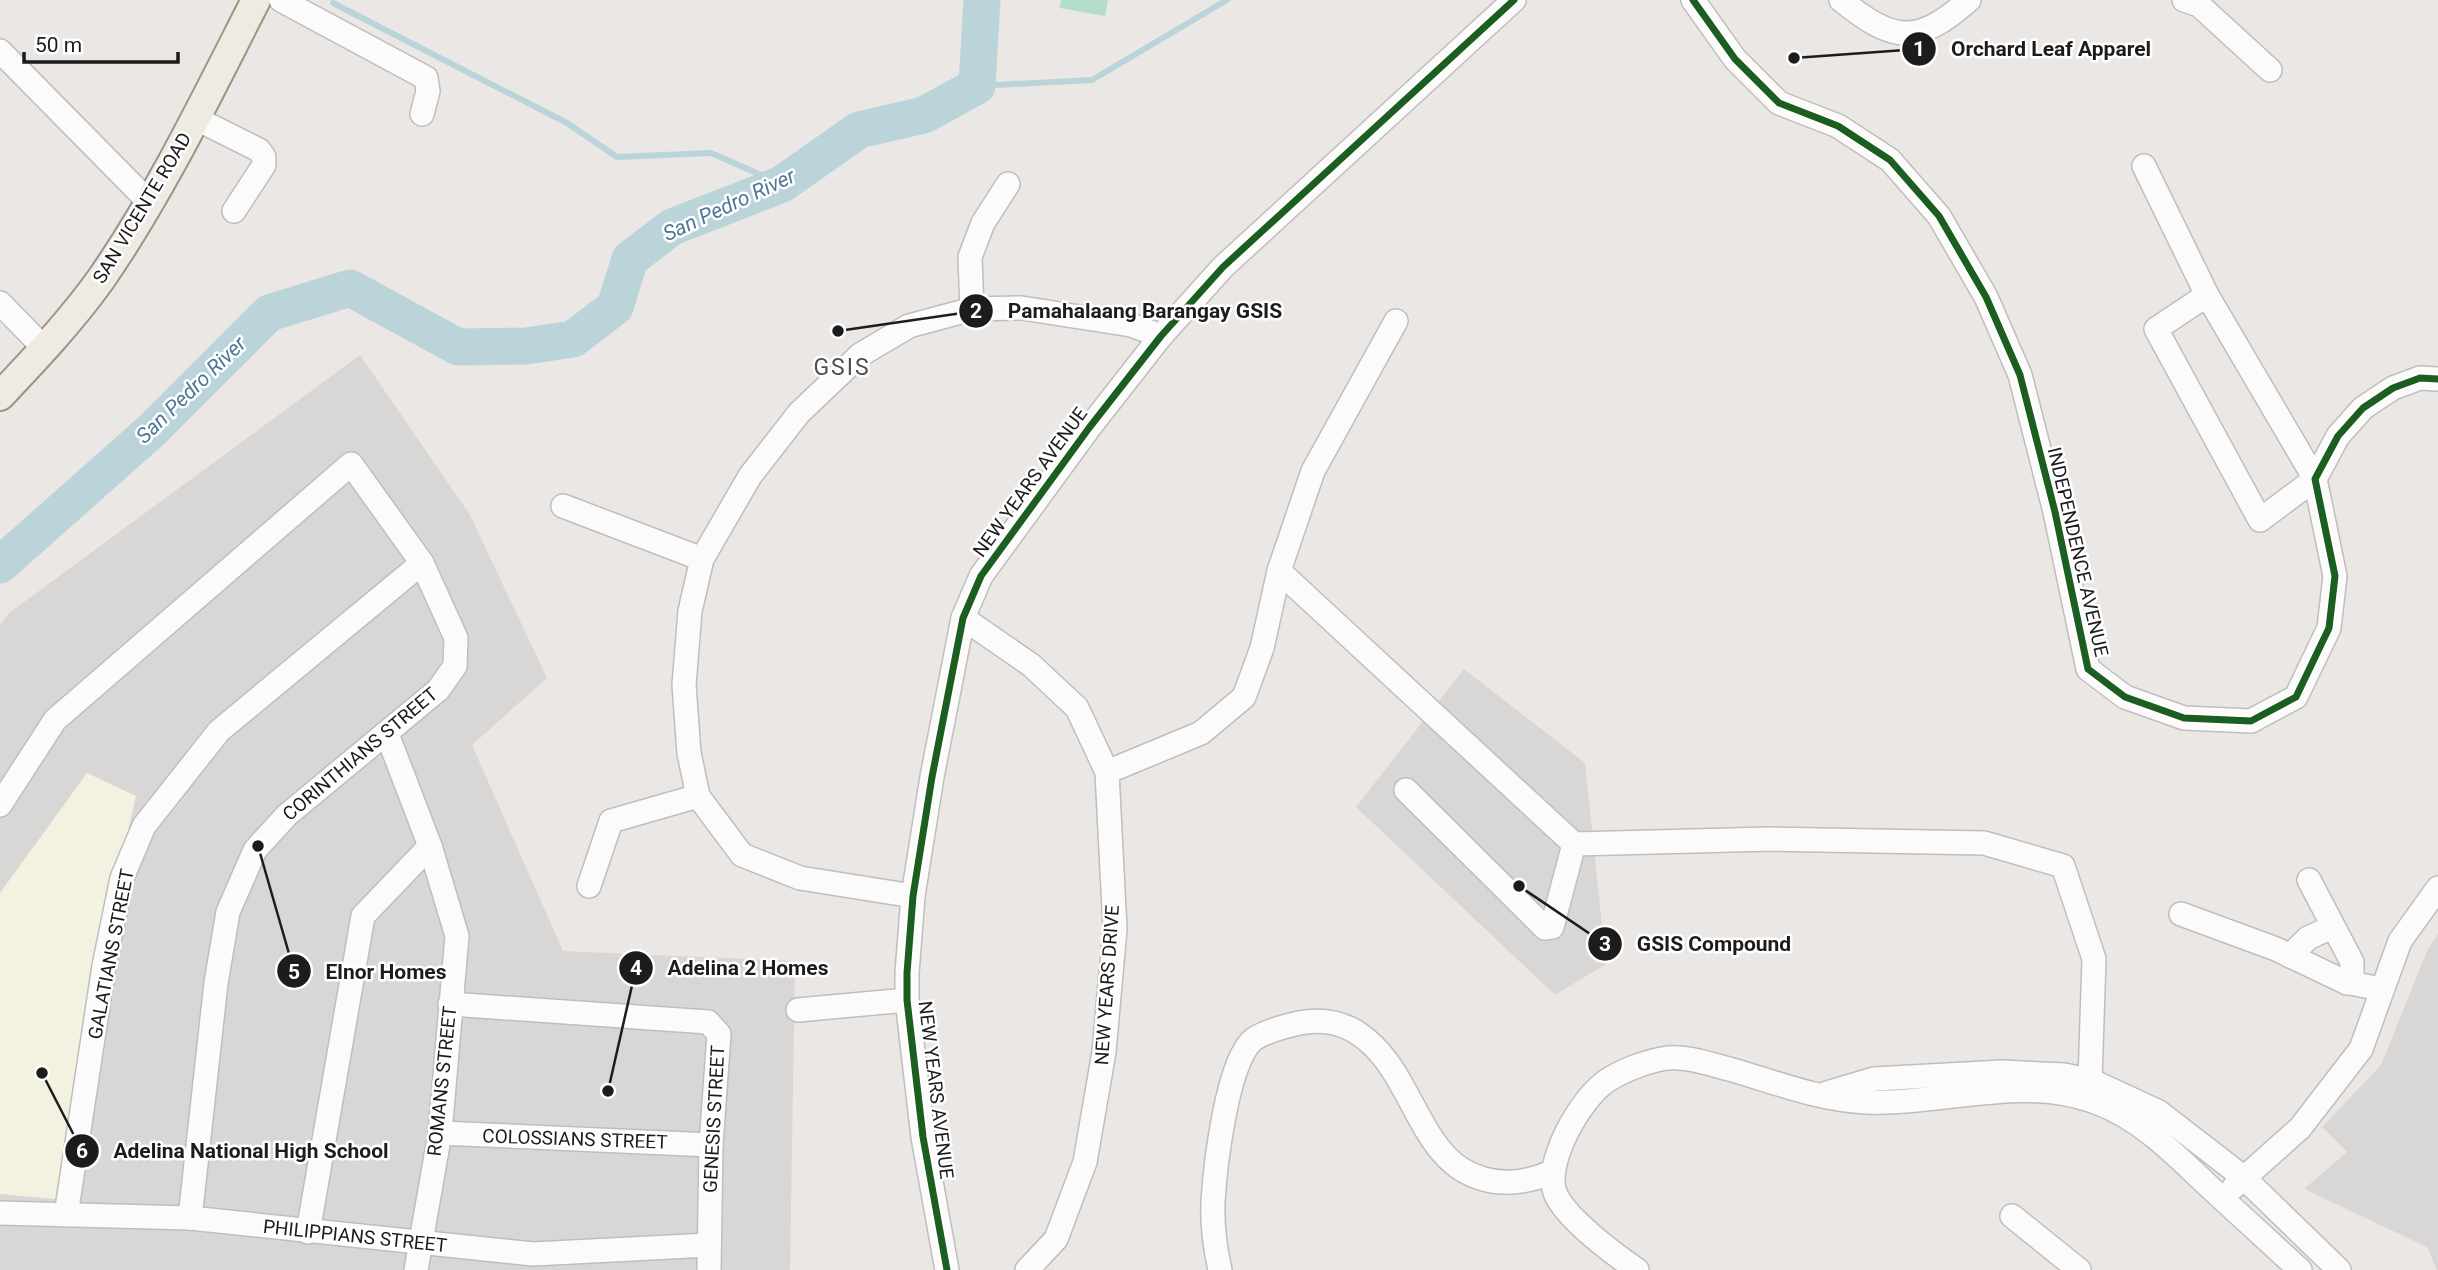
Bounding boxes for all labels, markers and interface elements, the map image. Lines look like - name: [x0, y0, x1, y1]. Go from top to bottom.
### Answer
- scale bar: [24, 21, 178, 65]
- callout: Orchard Leaf Apparel: [1902, 28, 2165, 70]
- text: 50 m: [35, 33, 82, 57]
- text: 1: [1913, 37, 1925, 61]
- text: Orchard Leaf Apparel: [1951, 37, 2151, 61]
- street label: SAN VICENTE ROAD: [88, 128, 196, 288]
- water label: San Pedro River: [659, 163, 800, 246]
- callout: Pamahalaang Barangay GSIS: [959, 290, 1296, 332]
- text: 2: [970, 299, 982, 323]
- text: Pamahalaang Barangay GSIS: [1008, 299, 1282, 323]
- water label: San Pedro River: [131, 331, 252, 448]
- district label: GSIS: [813, 354, 871, 381]
- street label: NEW YEARS AVENUE: [968, 403, 1092, 561]
- street label: INDEPENDENCE AVENUE: [2043, 445, 2113, 659]
- street label: CORINTHIANS STREET: [278, 682, 442, 826]
- street label: GALATIANS STREET: [83, 867, 139, 1041]
- street label: NEW YEARS DRIVE: [1090, 904, 1124, 1066]
- callout: GSIS Compound: [1588, 923, 1805, 965]
- text: 3: [1599, 932, 1611, 956]
- text: GSIS Compound: [1637, 932, 1791, 956]
- callout: Adelina 2 Homes: [619, 947, 843, 989]
- callout: Elnor Homes: [276, 950, 460, 992]
- text: 4: [630, 956, 642, 980]
- text: Adelina 2 Homes: [668, 956, 829, 980]
- text: 5: [288, 960, 300, 984]
- text: Elnor Homes: [326, 960, 447, 984]
- street label: NEW YEARS AVENUE: [914, 1000, 958, 1181]
- street label: ROMANS STREET: [423, 1005, 461, 1157]
- street label: GENESIS STREET: [699, 1045, 729, 1193]
- street label: COLOSSIANS STREET: [482, 1124, 668, 1154]
- callout: Adelina National High School: [65, 1130, 403, 1172]
- text: 6: [76, 1139, 88, 1163]
- text: Adelina National High School: [113, 1139, 389, 1163]
- street label: PHILIPPIANS STREET: [262, 1215, 448, 1257]

